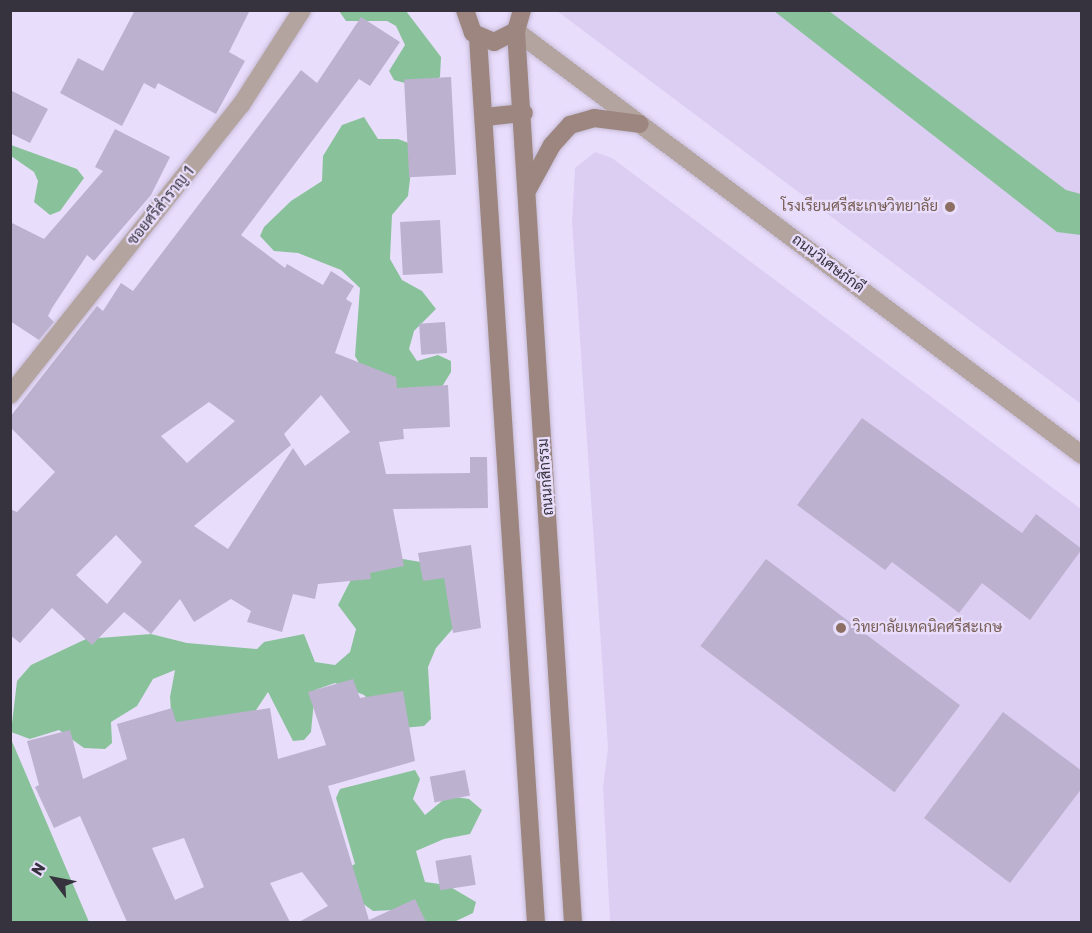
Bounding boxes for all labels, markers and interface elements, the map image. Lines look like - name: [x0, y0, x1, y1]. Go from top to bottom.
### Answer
- street label: ซอยศรีสำราญ 1: [124, 163, 198, 249]
- place label: โรงเรียนศรีสะเกษวิทยาลัย: [781, 198, 938, 216]
- marker: โรงเรียนศรีสะเกษวิทยาลัย: [943, 200, 957, 214]
- street label: ถนนวิเศษภักดี: [788, 231, 868, 297]
- street label: ถนนกสิกรรม: [534, 438, 558, 516]
- place label: วิทยาลัยเทคนิคศรีสะเกษ: [853, 619, 1002, 637]
- marker: วิทยาลัยเทคนิคศรีสะเกษ: [834, 621, 848, 635]
- north arrow: [24, 849, 84, 909]
- text: N: [27, 859, 49, 879]

